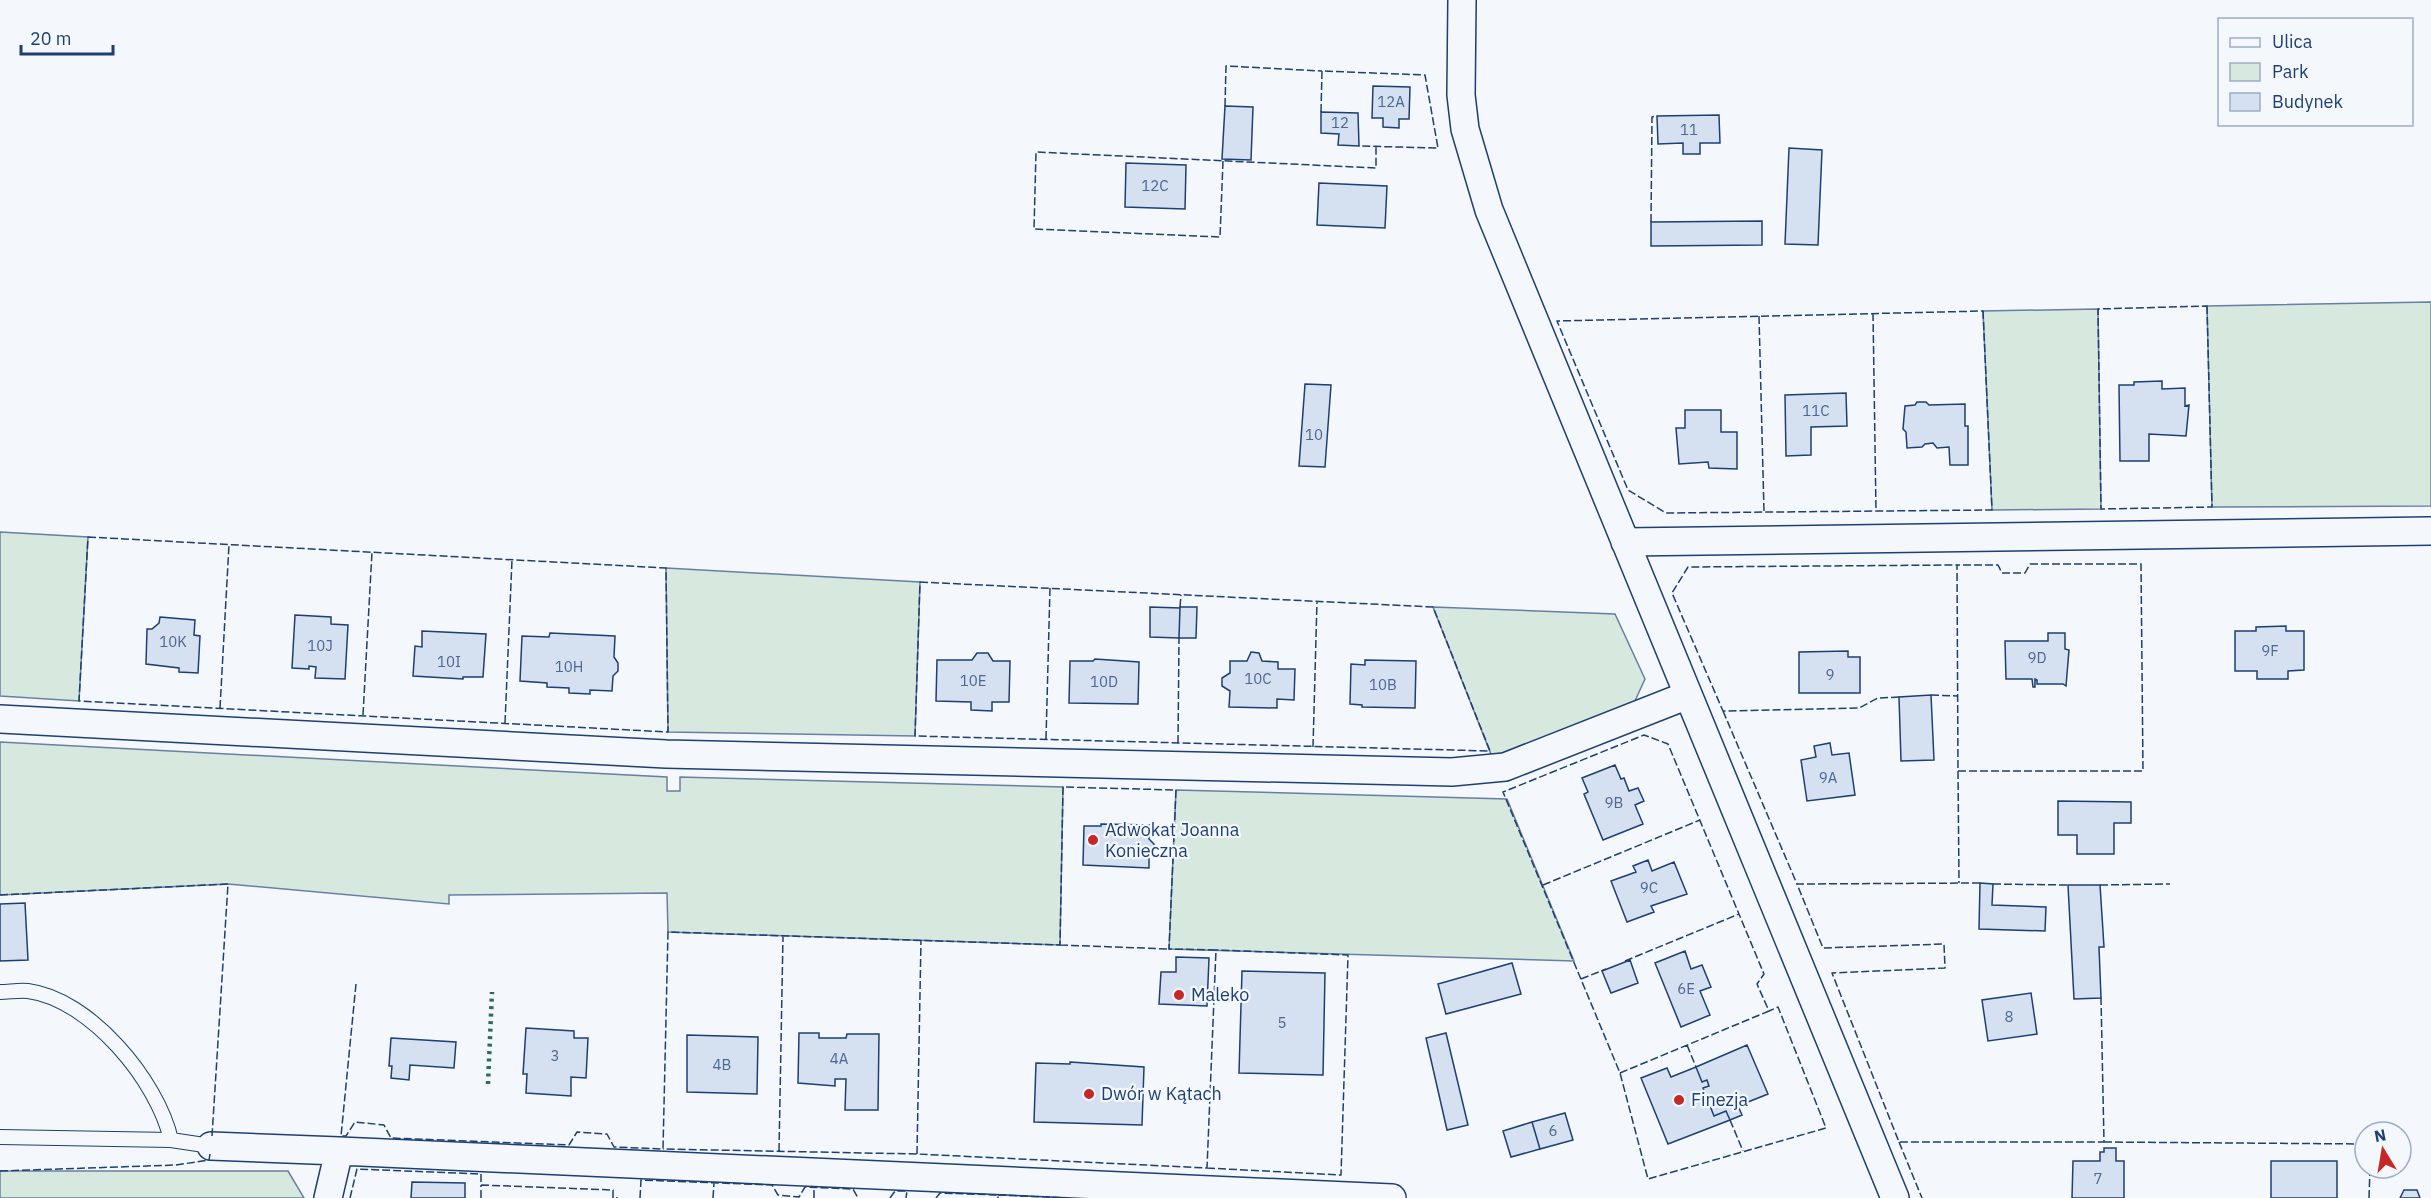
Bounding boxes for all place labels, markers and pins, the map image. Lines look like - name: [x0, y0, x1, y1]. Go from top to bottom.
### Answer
- place label: Adwokat Joanna Konieczna: [1105, 818, 1240, 862]
- marker: Adwokat Joanna Konieczna: [1086, 833, 1100, 847]
- place label: Maleko: [1191, 983, 1249, 1006]
- marker: Maleko: [1172, 988, 1186, 1002]
- place label: Dwór w Kątach: [1101, 1082, 1222, 1105]
- marker: Dwór w Kątach: [1082, 1087, 1096, 1101]
- place label: Finezja: [1691, 1088, 1748, 1111]
- marker: Finezja: [1672, 1093, 1686, 1107]

